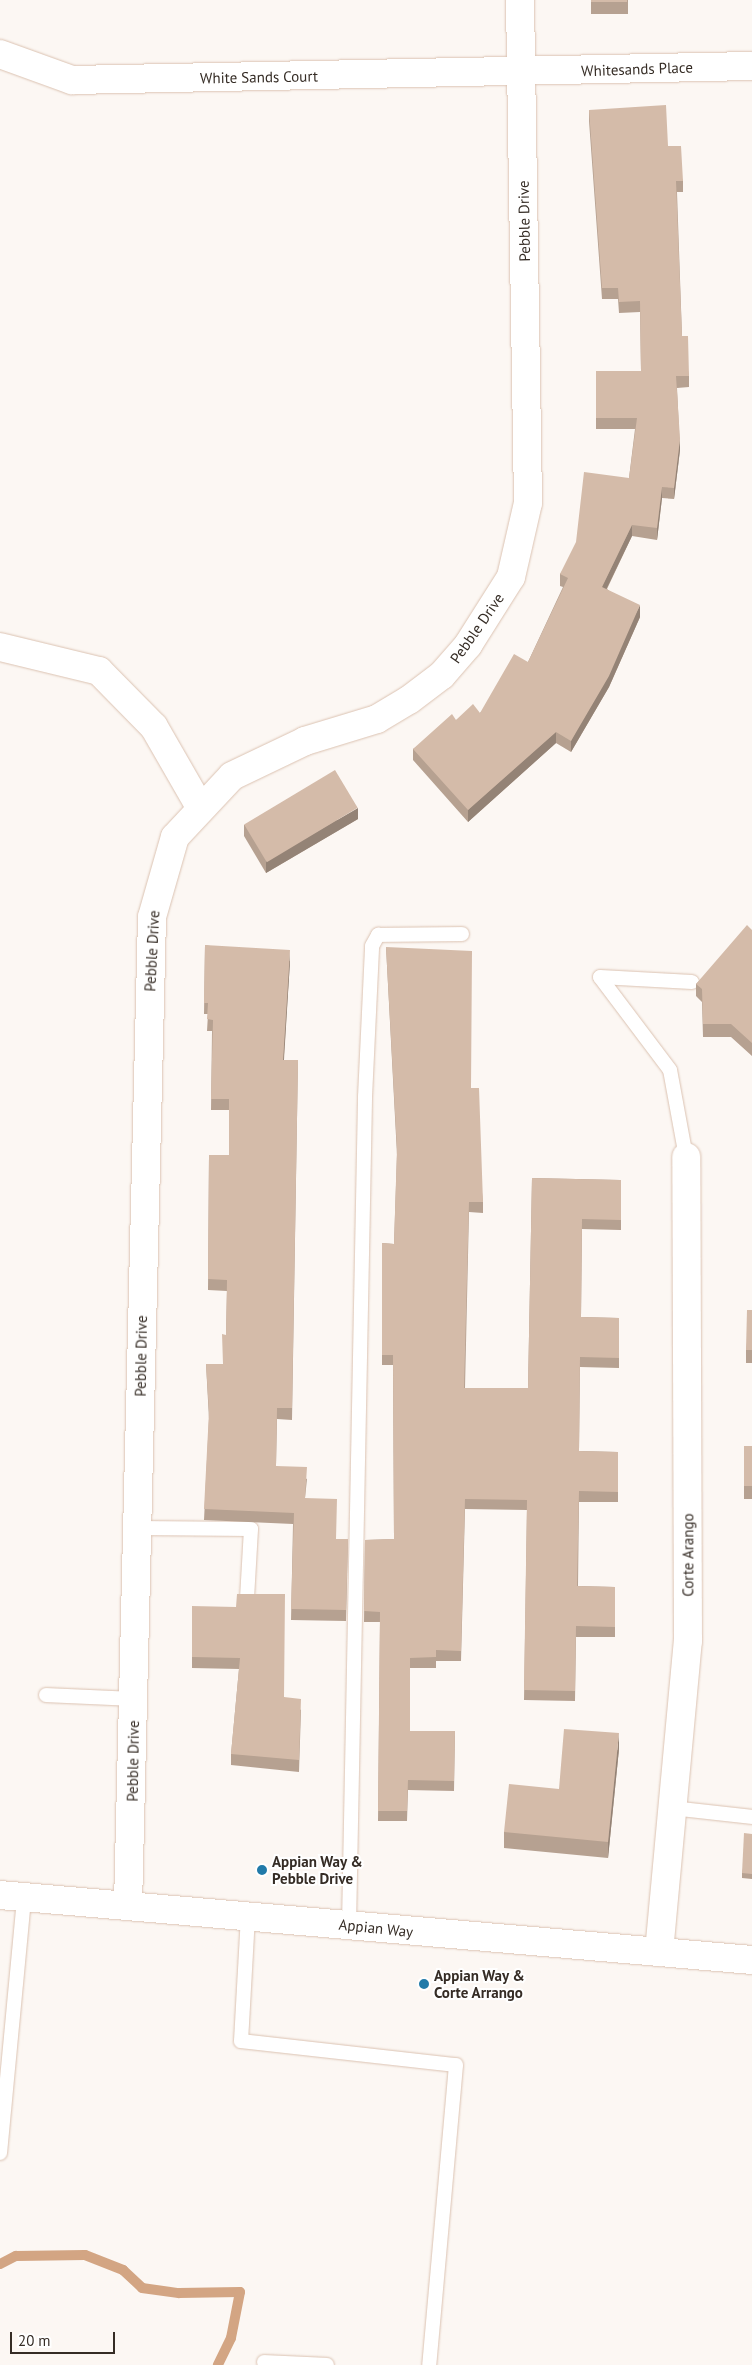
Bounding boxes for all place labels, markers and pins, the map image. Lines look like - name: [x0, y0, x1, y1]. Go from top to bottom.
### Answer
- place label: Appian Way & Pebble Drive: [272, 1852, 364, 1887]
- marker: Appian Way & Pebble Drive: [256, 1864, 268, 1876]
- place label: Appian Way & Corte Arrango: [434, 1966, 526, 2001]
- marker: Appian Way & Corte Arrango: [418, 1978, 430, 1990]

